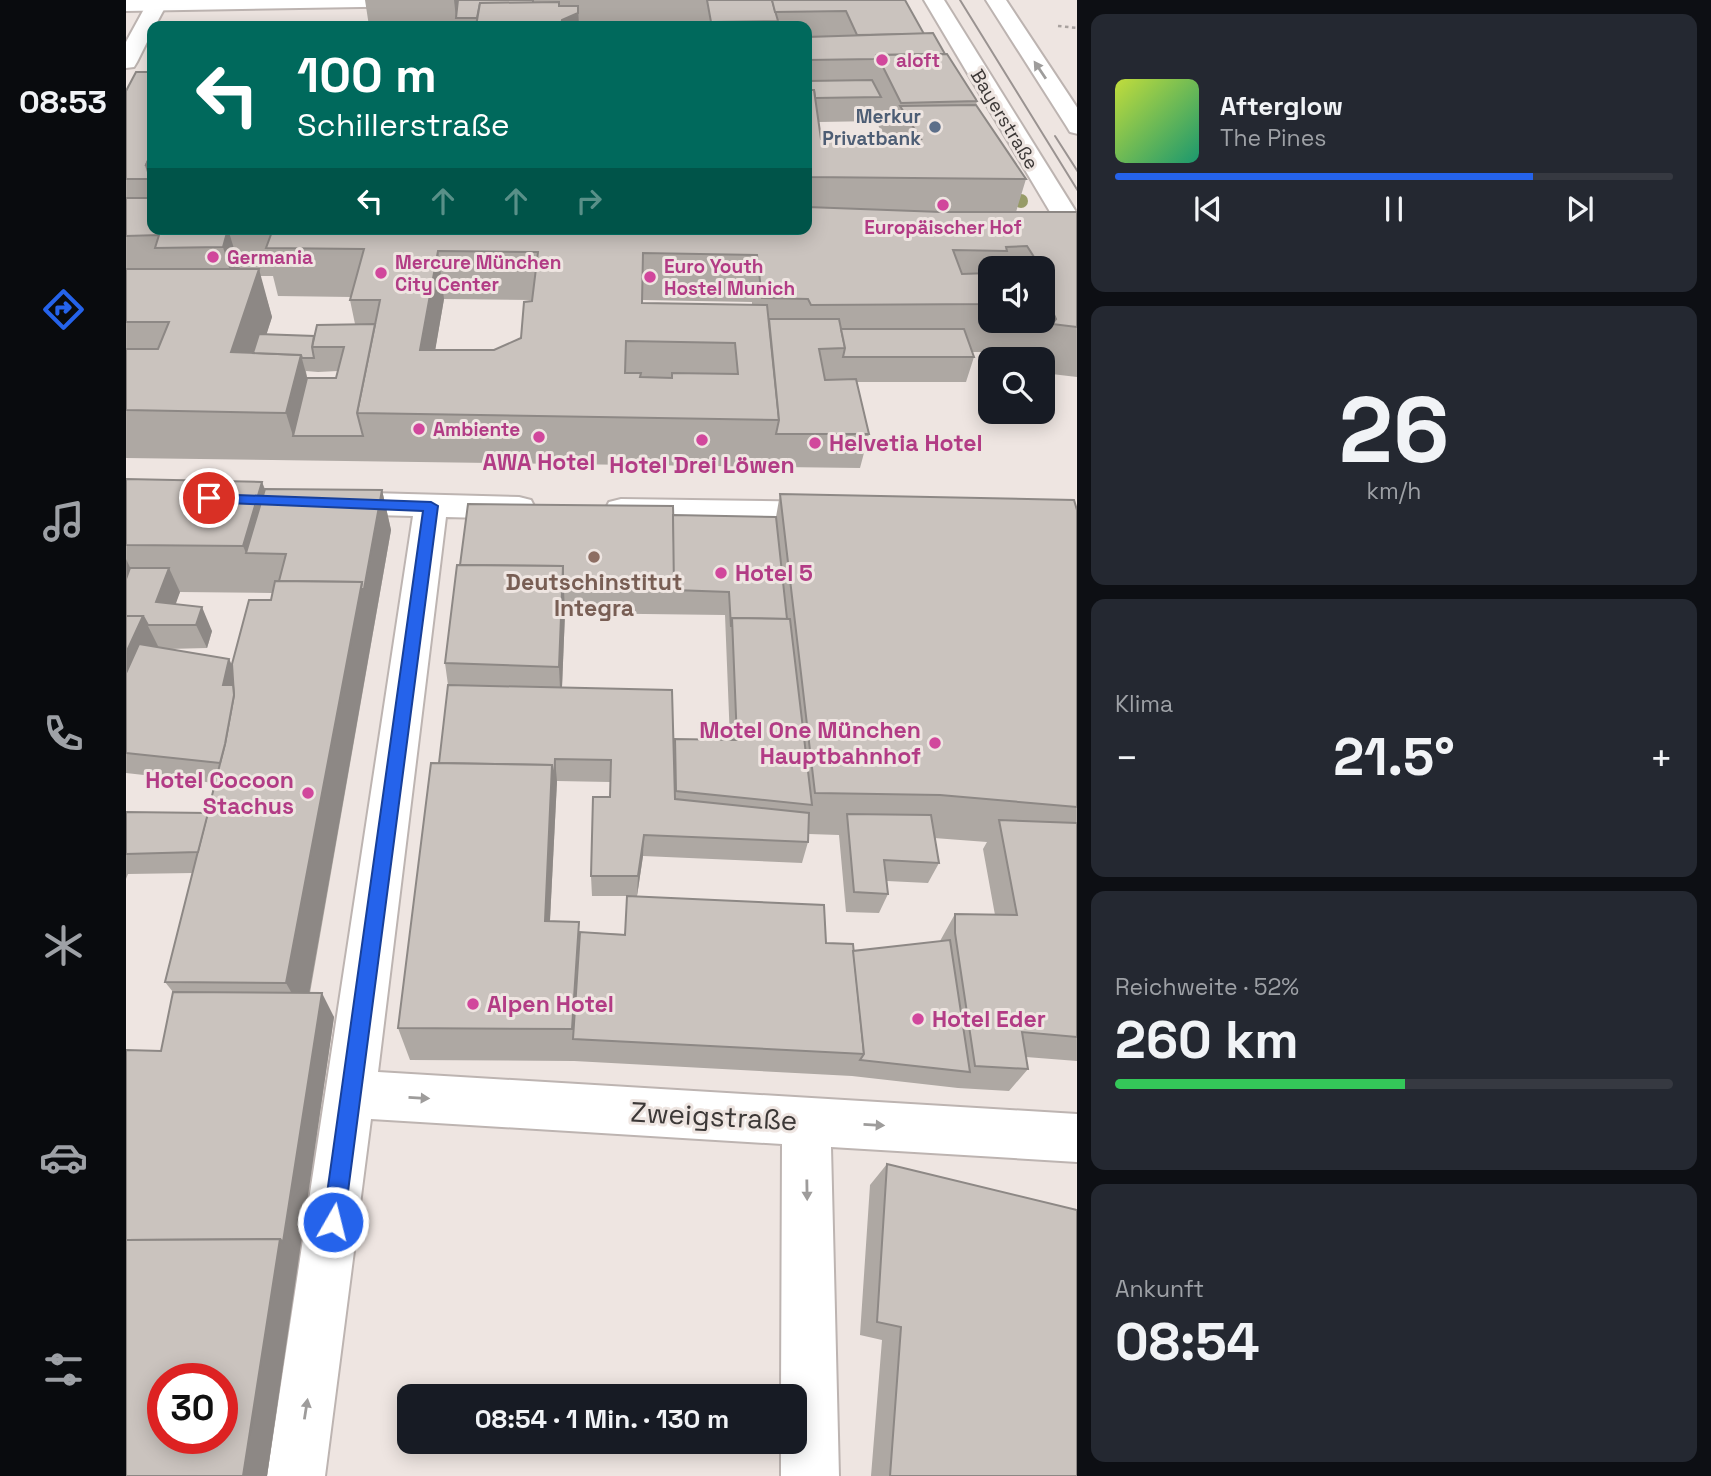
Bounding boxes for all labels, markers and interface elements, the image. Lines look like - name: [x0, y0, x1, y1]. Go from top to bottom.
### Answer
- text: 100 m: [297, 44, 437, 106]
- place label: aloft: [896, 48, 940, 73]
- icon: left: [182, 49, 273, 140]
- marker: aloft: [874, 52, 890, 68]
- one-way arrow: [1033, 61, 1046, 80]
- street label: Bayerstraße: [965, 65, 1044, 174]
- text: 08:53: [19, 82, 107, 122]
- text: Afterglow: [1220, 89, 1343, 123]
- place label: Merkur Privatbank: [822, 104, 921, 151]
- text: Schillerstraße: [297, 105, 510, 145]
- marker: Merkur Privatbank: [927, 119, 943, 135]
- text: The Pines: [1220, 123, 1326, 153]
- icon: left: [351, 182, 389, 220]
- icon: ahead: [424, 182, 462, 220]
- icon: ahead: [497, 182, 535, 220]
- icon: right: [570, 182, 608, 220]
- icon: previous: [1189, 190, 1227, 228]
- icon: pause: [1375, 190, 1413, 228]
- icon: next: [1561, 190, 1599, 228]
- marker: Europäischer Hof: [935, 197, 951, 213]
- place label: Europäischer Hof: [864, 215, 1022, 240]
- place label: Germania: [227, 245, 313, 270]
- marker: Germania: [205, 249, 221, 265]
- place label: Mercure München City Center: [395, 250, 561, 297]
- place label: Euro Youth Hostel Munich: [664, 254, 795, 301]
- map controls: [978, 256, 1055, 424]
- button: sound: [978, 256, 1055, 333]
- marker: Mercure München City Center: [373, 265, 389, 281]
- marker: Euro Youth Hostel Munich: [642, 269, 658, 285]
- icon: directions: [39, 285, 88, 334]
- button: search: [978, 347, 1055, 424]
- text: 26: [1339, 372, 1449, 489]
- place label: Ambiente: [433, 417, 520, 442]
- marker: Ambiente: [411, 421, 427, 437]
- place label: Helvetia Hotel: [829, 428, 983, 458]
- marker: AWA Hotel: [531, 429, 547, 445]
- marker: Hotel Drei Löwen: [694, 432, 710, 448]
- marker: Helvetia Hotel: [807, 435, 823, 451]
- place label: AWA Hotel: [483, 447, 595, 477]
- place label: Hotel Drei Löwen: [609, 450, 795, 480]
- pin: [179, 468, 239, 528]
- text: km/h: [1367, 476, 1421, 506]
- icon: arrive: [190, 479, 228, 517]
- icon: music: [39, 497, 88, 546]
- marker: Deutschinstitut Integra: [586, 549, 602, 565]
- place label: Hotel 5: [735, 558, 813, 588]
- marker: Hotel 5: [713, 565, 729, 581]
- place label: Deutschinstitut Integra: [506, 567, 682, 623]
- text: Klima: [1115, 689, 1173, 719]
- icon: phone: [39, 709, 88, 758]
- place label: Motel One München Hauptbahnhof: [699, 715, 921, 771]
- text: 21.5°: [1333, 724, 1455, 790]
- text: −: [1115, 734, 1139, 782]
- text: +: [1649, 734, 1673, 782]
- marker: Motel One München Hauptbahnhof: [927, 735, 943, 751]
- place label: Hotel Cocoon Stachus: [145, 765, 294, 821]
- marker: Hotel Cocoon Stachus: [300, 785, 316, 801]
- icon: climate: [39, 921, 88, 970]
- text: Reichweite · 52%: [1115, 972, 1299, 1002]
- place label: Alpen Hotel: [487, 989, 614, 1019]
- marker: Alpen Hotel: [465, 996, 481, 1012]
- place label: Hotel Eder: [932, 1004, 1046, 1034]
- text: 260 km: [1115, 1007, 1299, 1073]
- marker: Hotel Eder: [910, 1011, 926, 1027]
- one-way arrow: [409, 1093, 431, 1104]
- street label: Zweigstraße: [630, 1094, 798, 1138]
- one-way arrow: [864, 1120, 886, 1131]
- icon: car: [39, 1133, 88, 1182]
- one-way arrow: [801, 1179, 813, 1201]
- position arrow: [296, 1185, 370, 1259]
- text: Ankunft: [1115, 1274, 1204, 1304]
- text: 08:54: [1115, 1309, 1260, 1375]
- icon: filters: [39, 1345, 88, 1394]
- speed limit sign: 30: [147, 1363, 238, 1454]
- one-way arrow: [301, 1397, 312, 1419]
- text: 08:54 · 1 Min. · 130 m: [475, 1402, 729, 1436]

